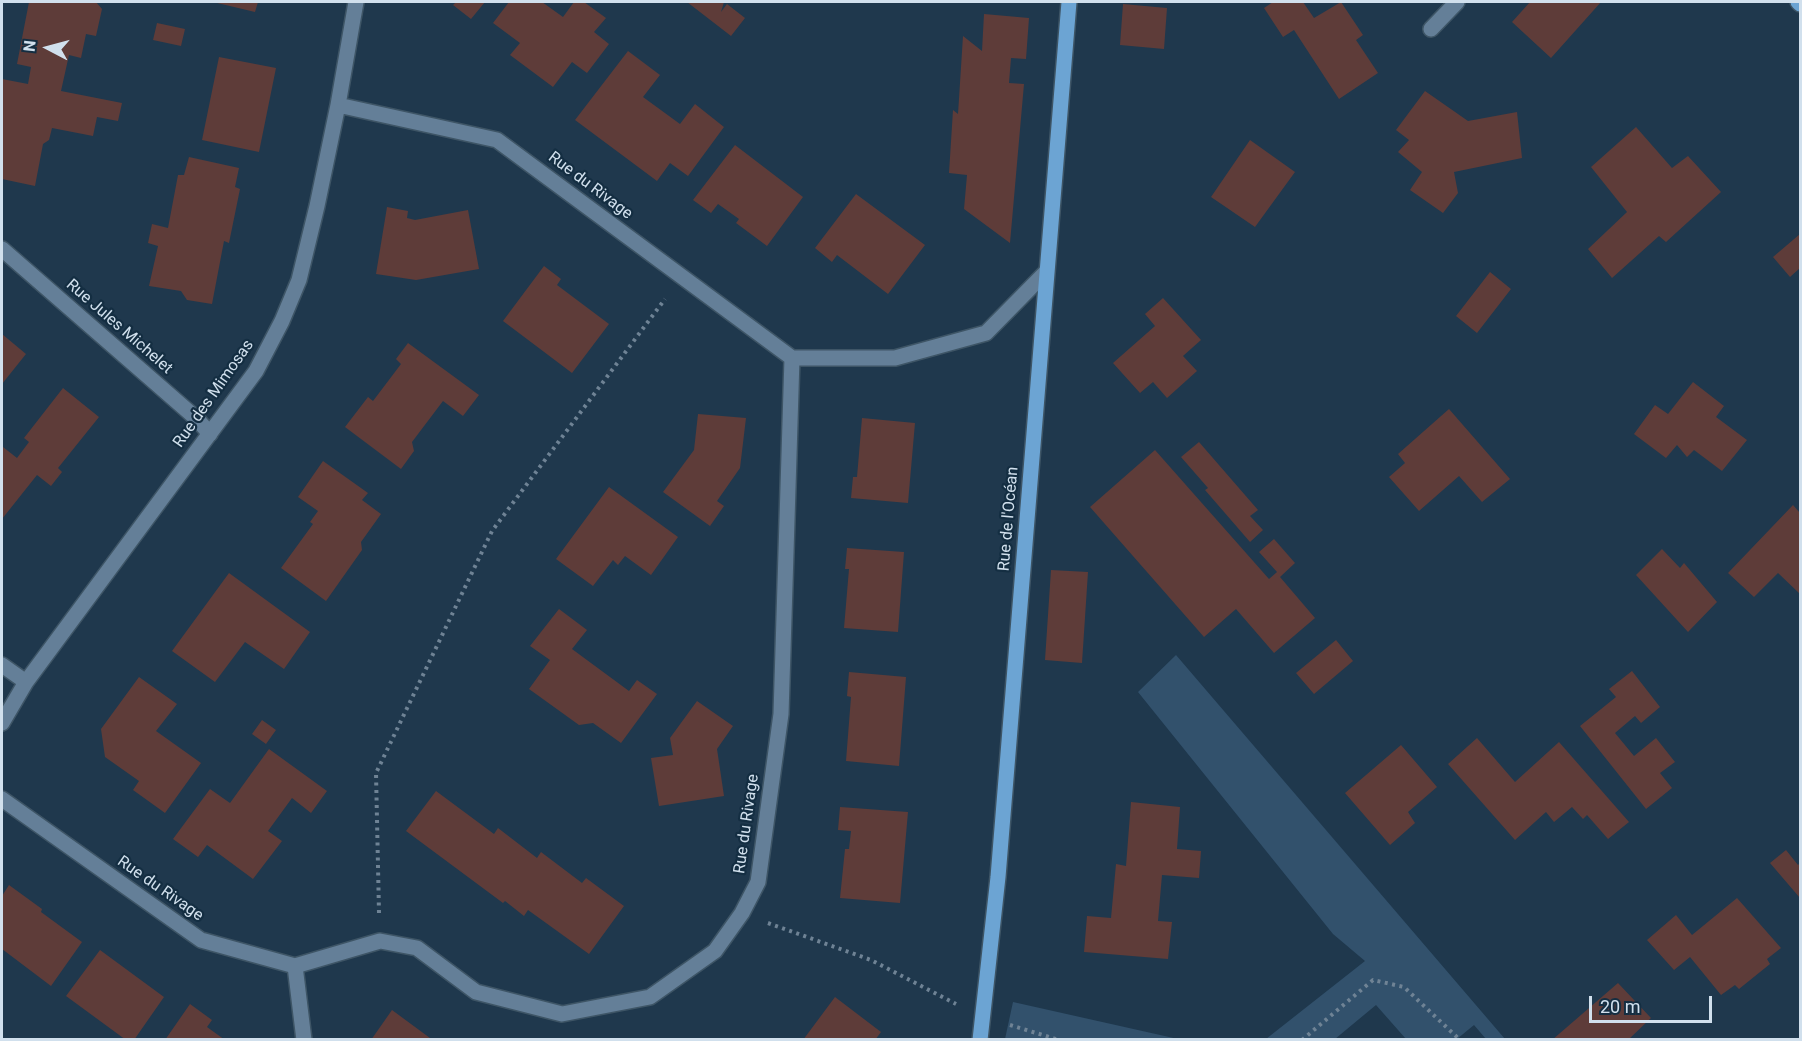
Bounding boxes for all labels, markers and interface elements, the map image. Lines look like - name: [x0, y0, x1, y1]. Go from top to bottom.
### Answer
- north arrow: [18, 18, 78, 78]
- text: N: [20, 39, 40, 53]
- street label: Rue du Rivage: [544, 148, 636, 224]
- street label: Rue Jules Michelet: [62, 276, 176, 378]
- street label: Rue des Mimosas: [170, 336, 258, 452]
- street label: Rue de l'Océan: [995, 466, 1023, 572]
- street label: Rue du Rivage: [730, 773, 764, 875]
- street label: Rue du Rivage: [113, 852, 207, 926]
- scale bar: [1592, 984, 1715, 1022]
- text: 20 m: [1600, 996, 1640, 1017]

